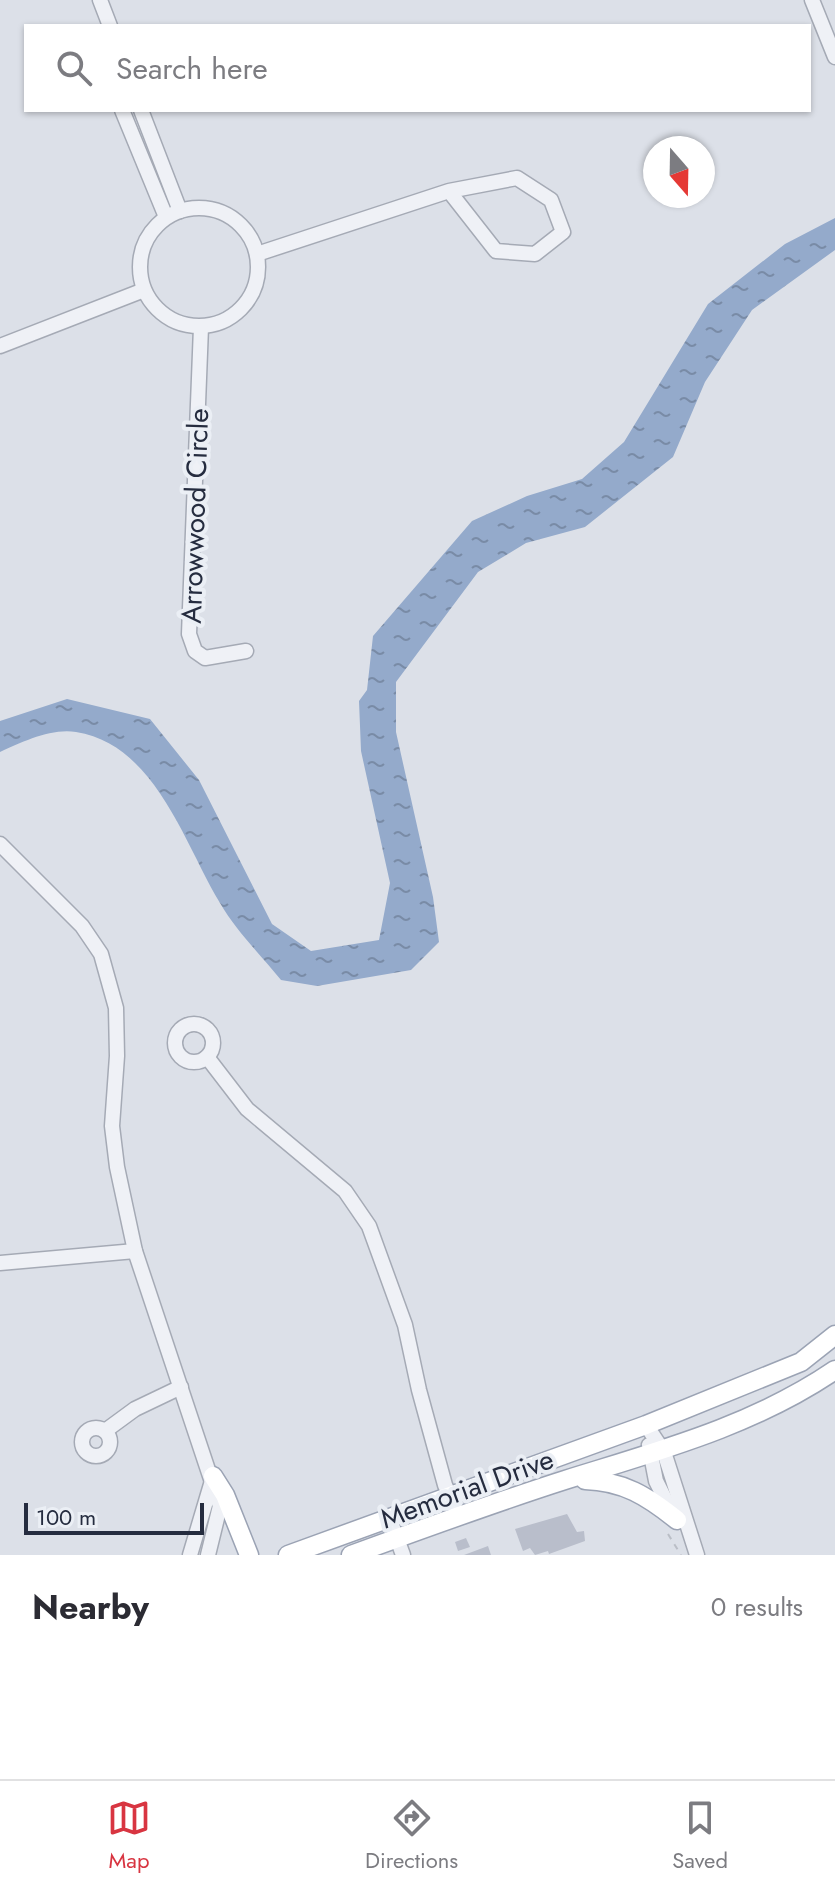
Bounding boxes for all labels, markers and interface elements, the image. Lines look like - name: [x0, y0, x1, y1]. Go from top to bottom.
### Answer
- search box: [24, 24, 811, 112]
- icon: search: [52, 46, 96, 90]
- text: Search here: [116, 47, 268, 90]
- north arrow: [643, 136, 715, 208]
- street label: Arrowwood Circle: [171, 408, 219, 624]
- street label: Memorial Drive: [375, 1439, 559, 1539]
- scale bar: [24, 1499, 204, 1535]
- text: 100 m: [36, 1501, 96, 1533]
- text: Nearby: [32, 1583, 149, 1632]
- text: 0 results: [711, 1588, 803, 1626]
- tab: Map: [107, 1796, 151, 1876]
- tab: Directions: [365, 1796, 458, 1876]
- tab: Saved: [672, 1796, 728, 1876]

